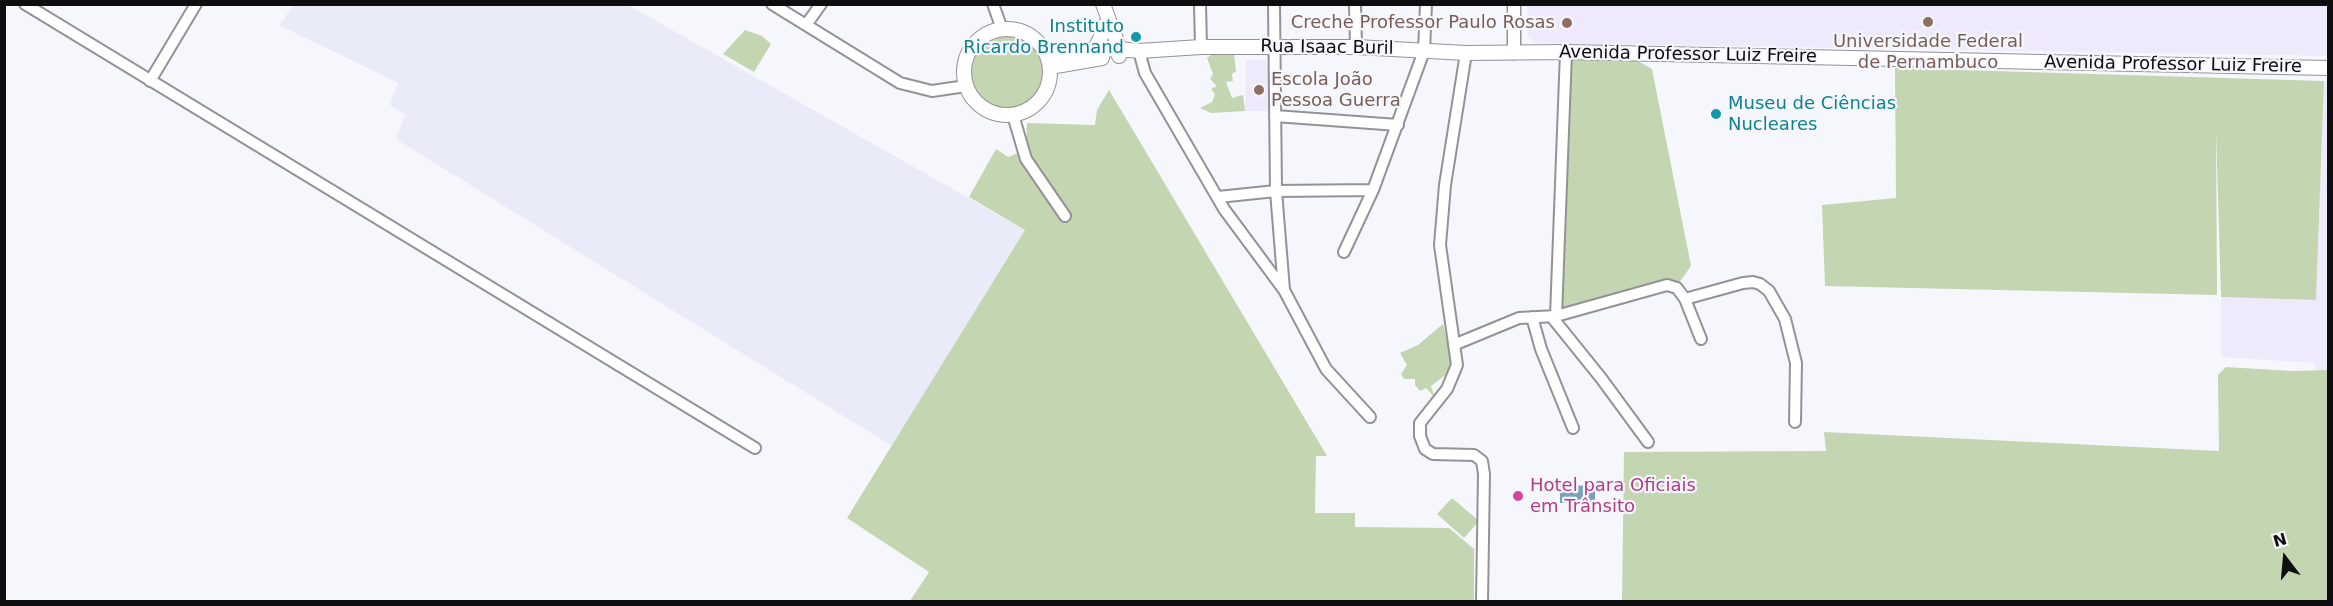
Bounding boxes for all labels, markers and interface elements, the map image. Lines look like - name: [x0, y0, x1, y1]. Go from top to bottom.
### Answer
- place label: Creche Professor Paulo Rosas: [1291, 12, 1555, 34]
- marker: Universidade Federal de Pernambuco: [1921, 15, 1935, 29]
- place label: Instituto Ricardo Brennand: [963, 16, 1124, 58]
- marker: Creche Professor Paulo Rosas: [1560, 16, 1574, 30]
- marker: Instituto Ricardo Brennand: [1129, 30, 1143, 44]
- place label: Universidade Federal de Pernambuco: [1833, 31, 2023, 74]
- street label: Rua Isaac Buril: [1260, 36, 1394, 60]
- street label: Avenida Professor Luiz Freire: [1559, 42, 1817, 68]
- street label: Avenida Professor Luiz Freire: [2044, 52, 2302, 78]
- place label: Escola João Pessoa Guerra: [1271, 69, 1401, 112]
- marker: Escola João Pessoa Guerra: [1252, 83, 1266, 97]
- place label: Museu de Ciências Nucleares: [1728, 93, 1896, 136]
- marker: Museu de Ciências Nucleares: [1709, 107, 1723, 121]
- place label: Hotel para Oficiais em Trânsito: [1530, 475, 1696, 518]
- marker: Hotel para Oficiais em Trânsito: [1511, 489, 1525, 503]
- north arrow: [2255, 528, 2315, 588]
- text: N: [2271, 529, 2289, 551]

